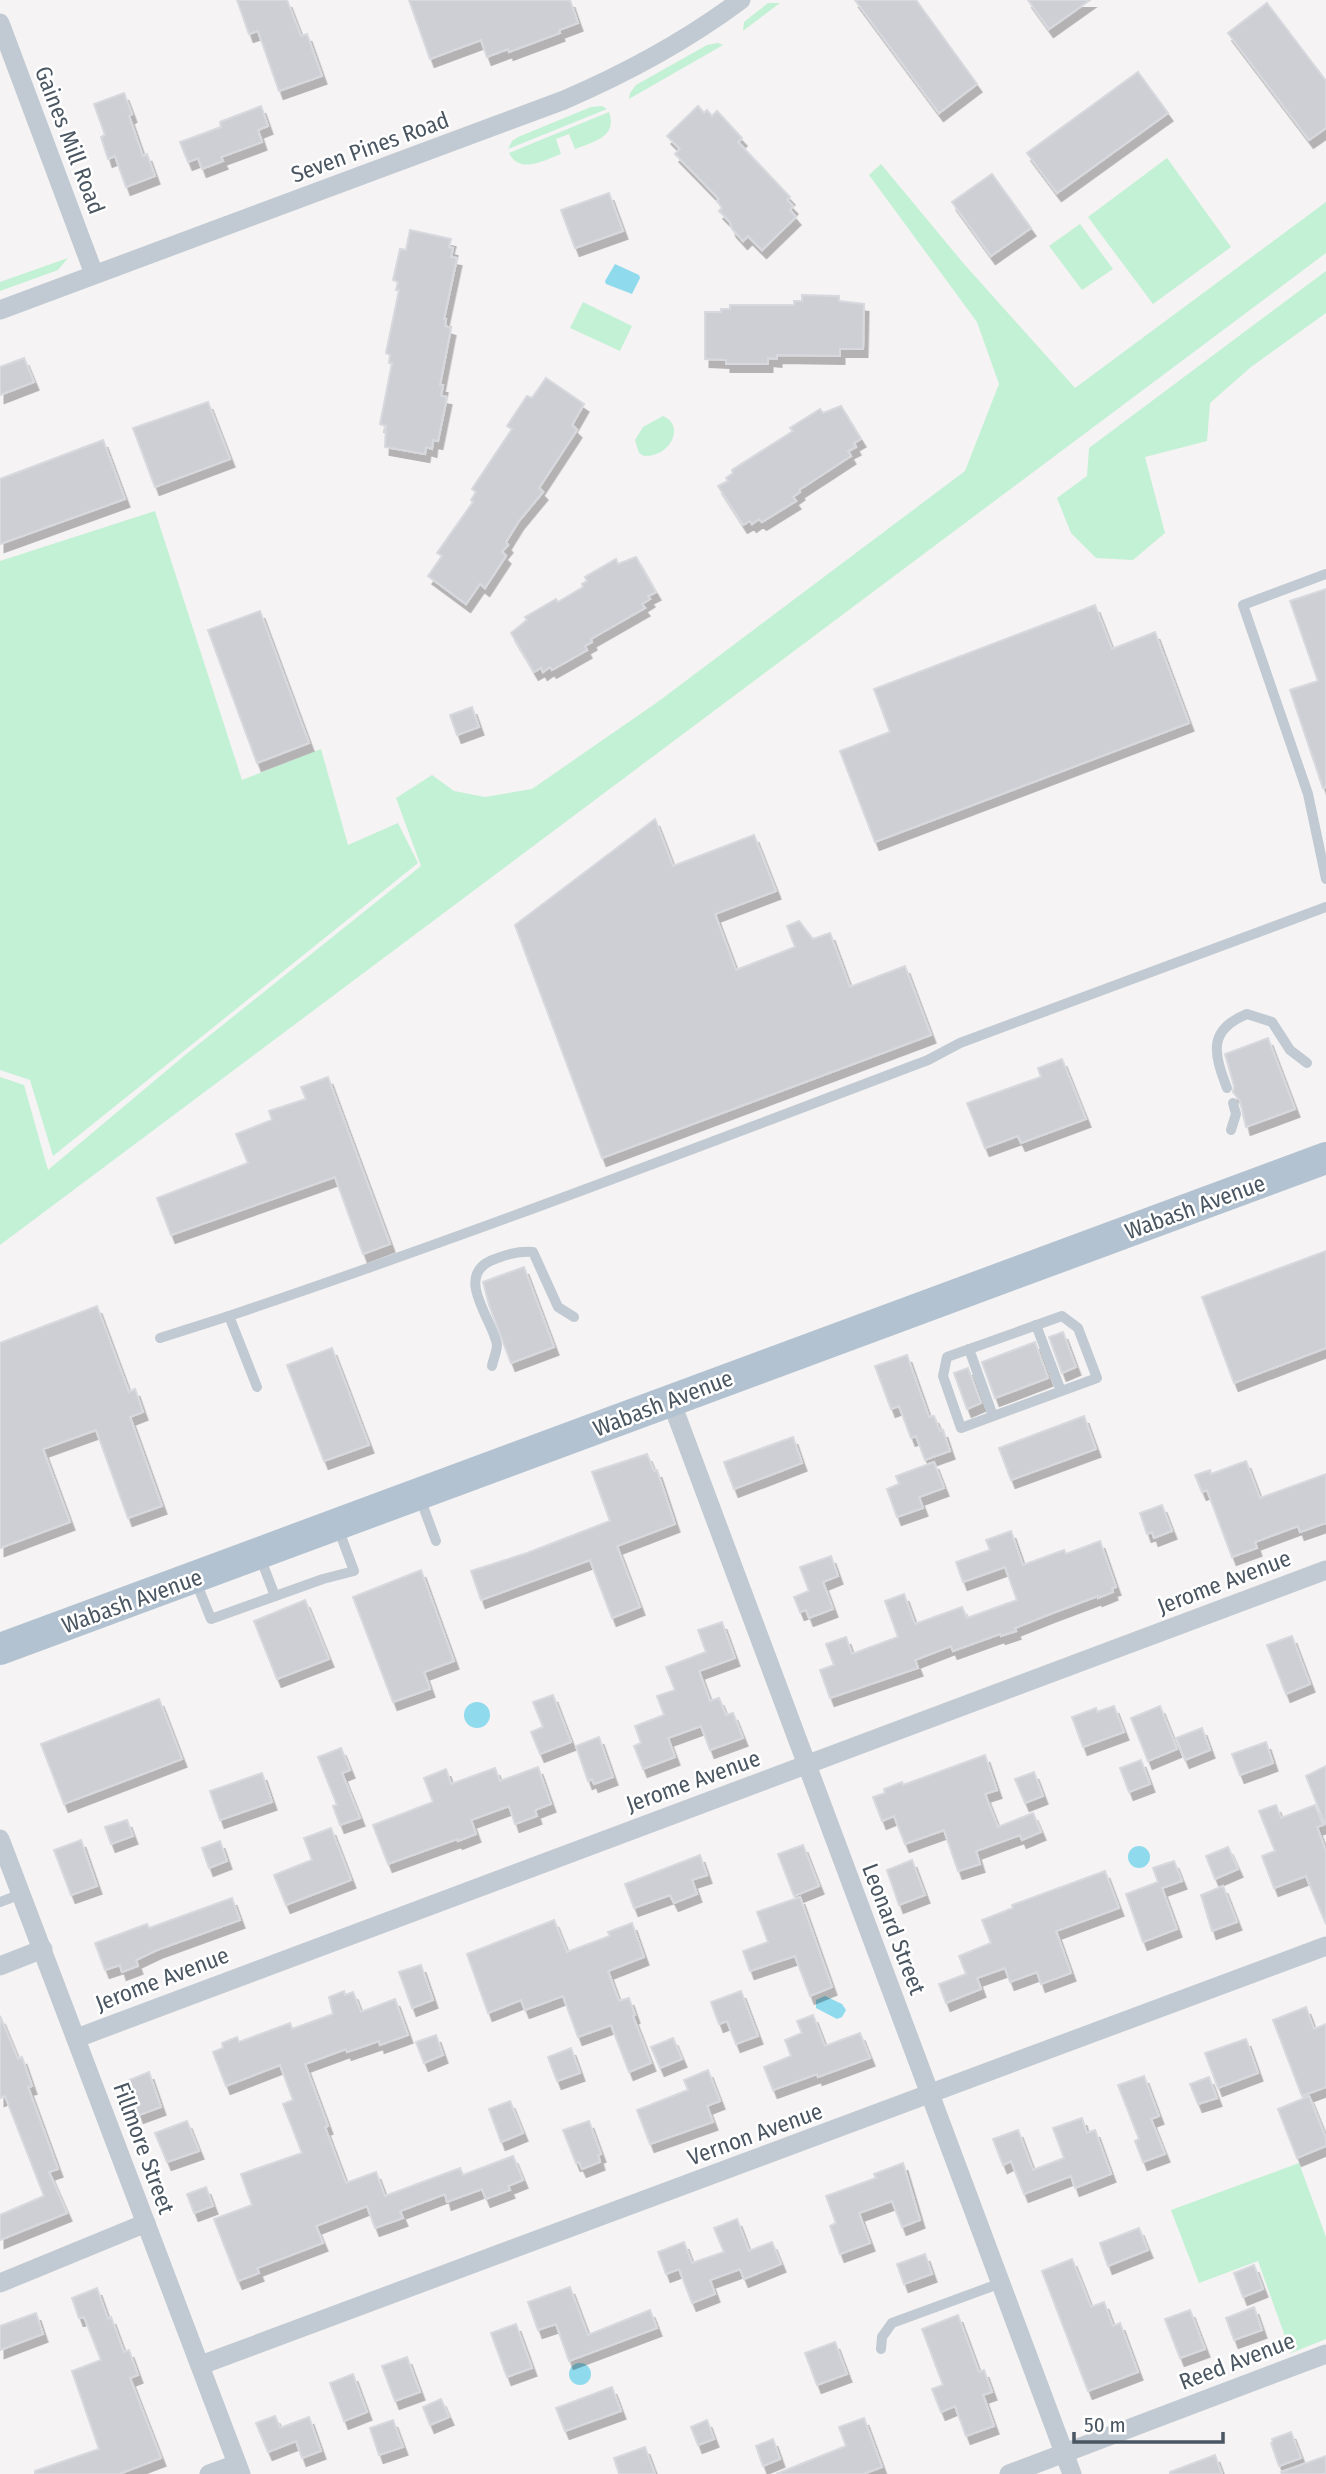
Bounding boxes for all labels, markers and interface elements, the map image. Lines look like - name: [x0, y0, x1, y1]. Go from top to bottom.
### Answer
- street label: Gaines Mill Road: [29, 62, 111, 218]
- street label: Seven Pines Road: [287, 105, 453, 189]
- street label: Wabash Avenue: [1121, 1169, 1269, 1245]
- street label: Wabash Avenue: [589, 1364, 737, 1442]
- street label: Jerome Avenue: [1153, 1544, 1295, 1620]
- street label: Wabash Avenue: [58, 1563, 206, 1639]
- street label: Jerome Avenue: [622, 1744, 764, 1818]
- street label: Leonard Street: [856, 1859, 932, 1999]
- street label: Jerome Avenue: [91, 1941, 233, 2017]
- street label: Fillmore Street: [107, 2078, 181, 2218]
- street label: Vernon Avenue: [684, 2097, 826, 2171]
- street label: Reed Avenue: [1175, 2326, 1299, 2396]
- scale bar: [1074, 2400, 1223, 2444]
- text: 50 m: [1084, 2412, 1126, 2438]

